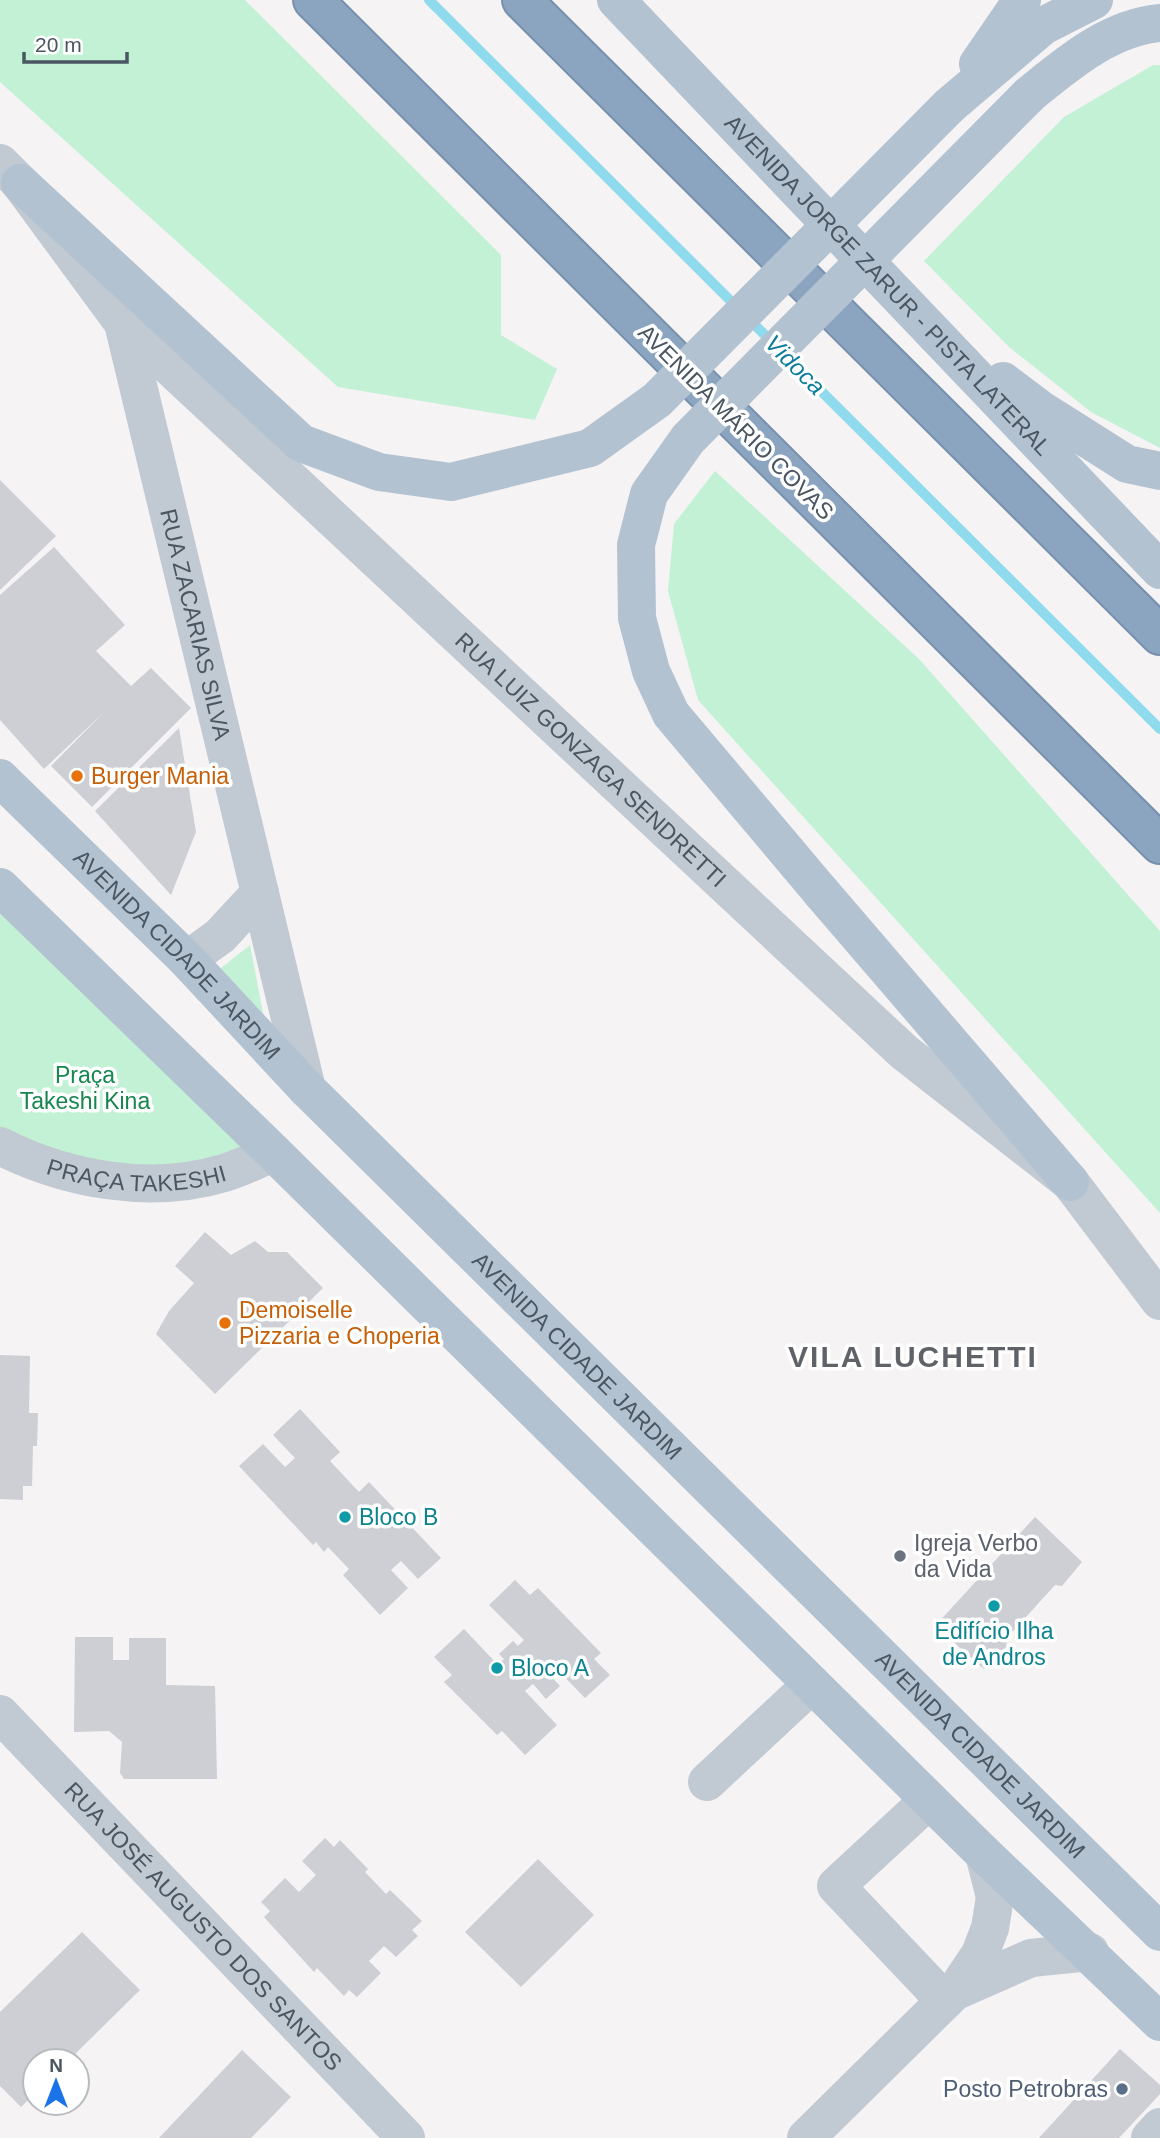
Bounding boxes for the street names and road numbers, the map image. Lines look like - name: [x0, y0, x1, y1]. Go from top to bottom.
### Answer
- street label: AVENIDA JORGE ZARUR - PISTA LATERAL: [720, 110, 1056, 461]
- street label: AVENIDA MÁRIO COVAS: [633, 319, 839, 525]
- street label: RUA ZACARIAS SILVA: [155, 506, 236, 743]
- street label: RUA LUIZ GONZAGA SENDRETTI: [450, 627, 731, 892]
- street label: AVENIDA CIDADE JARDIM: [69, 844, 286, 1065]
- street label: PRAÇA TAKESHI: [44, 1154, 229, 1196]
- street label: AVENIDA CIDADE JARDIM: [467, 1247, 687, 1465]
- street label: AVENIDA CIDADE JARDIM: [871, 1646, 1090, 1863]
- street label: RUA JOSÉ AUGUSTO DOS SANTOS: [57, 1776, 349, 2076]

